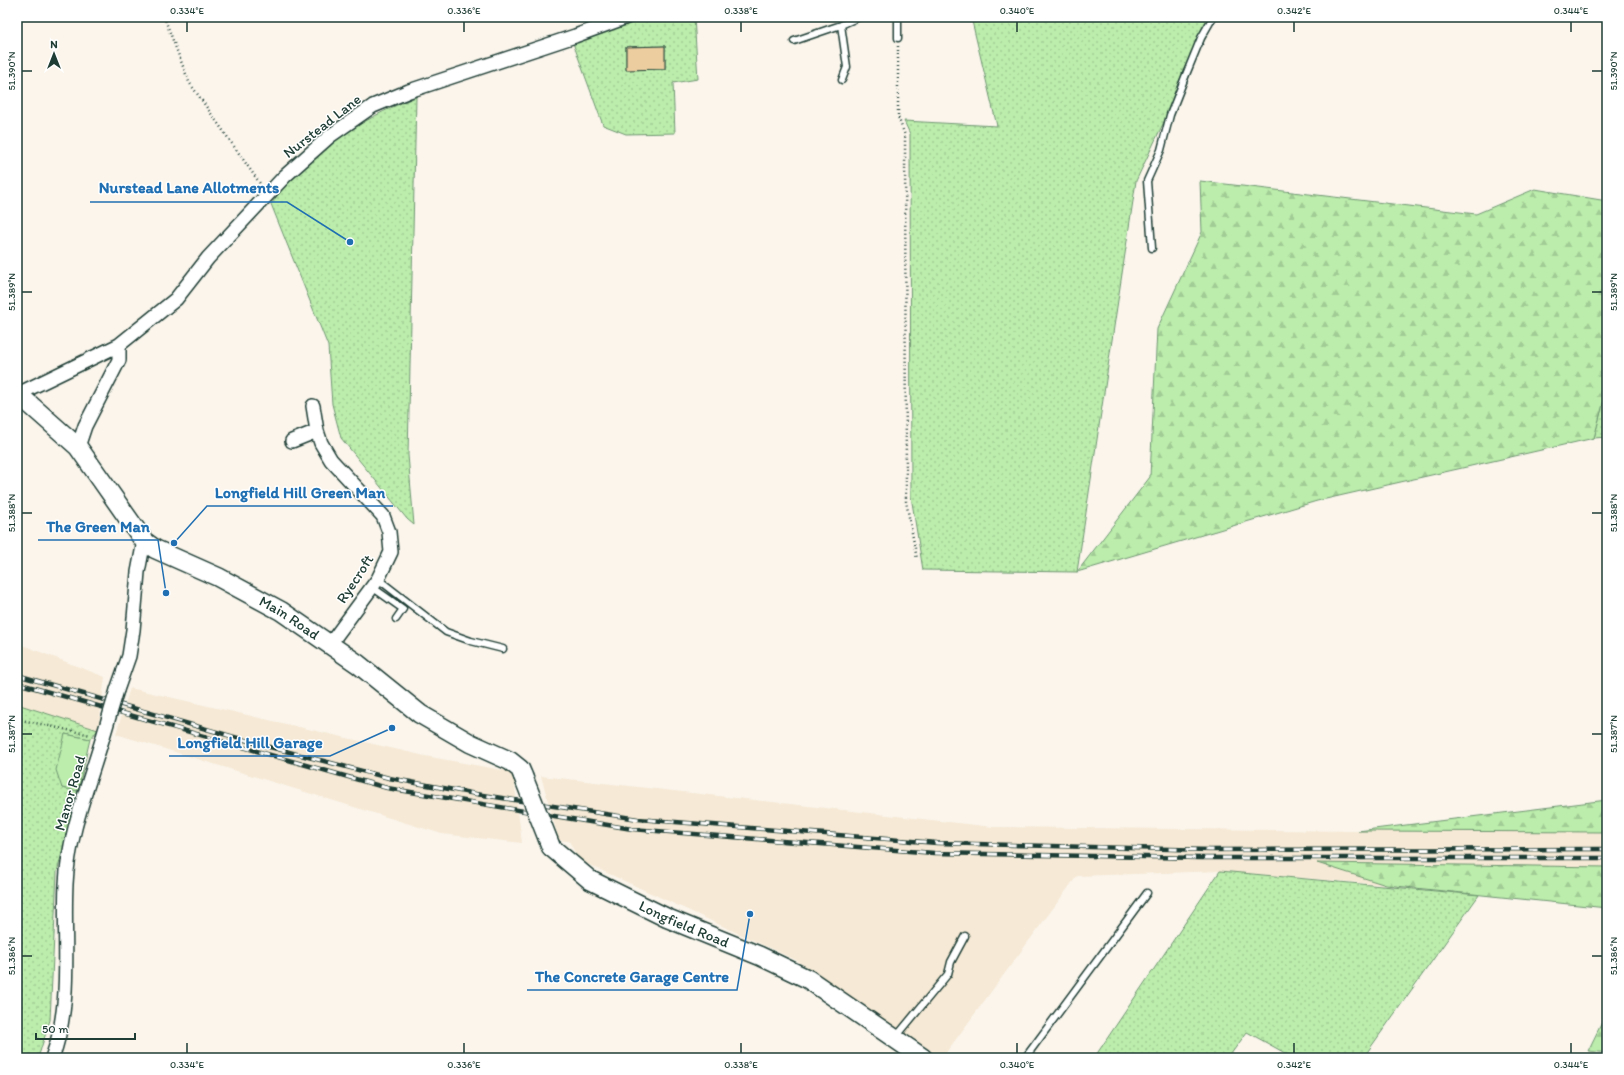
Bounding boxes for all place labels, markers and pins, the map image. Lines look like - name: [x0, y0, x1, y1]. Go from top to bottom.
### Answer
- callout: Nurstead Lane Allotments: [90, 174, 287, 202]
- callout: Longfield Hill Green Man: [207, 478, 393, 506]
- callout: The Green Man: [38, 512, 158, 540]
- callout: Longfield Hill Garage: [169, 728, 330, 756]
- callout: The Concrete Garage Centre: [527, 962, 737, 990]

